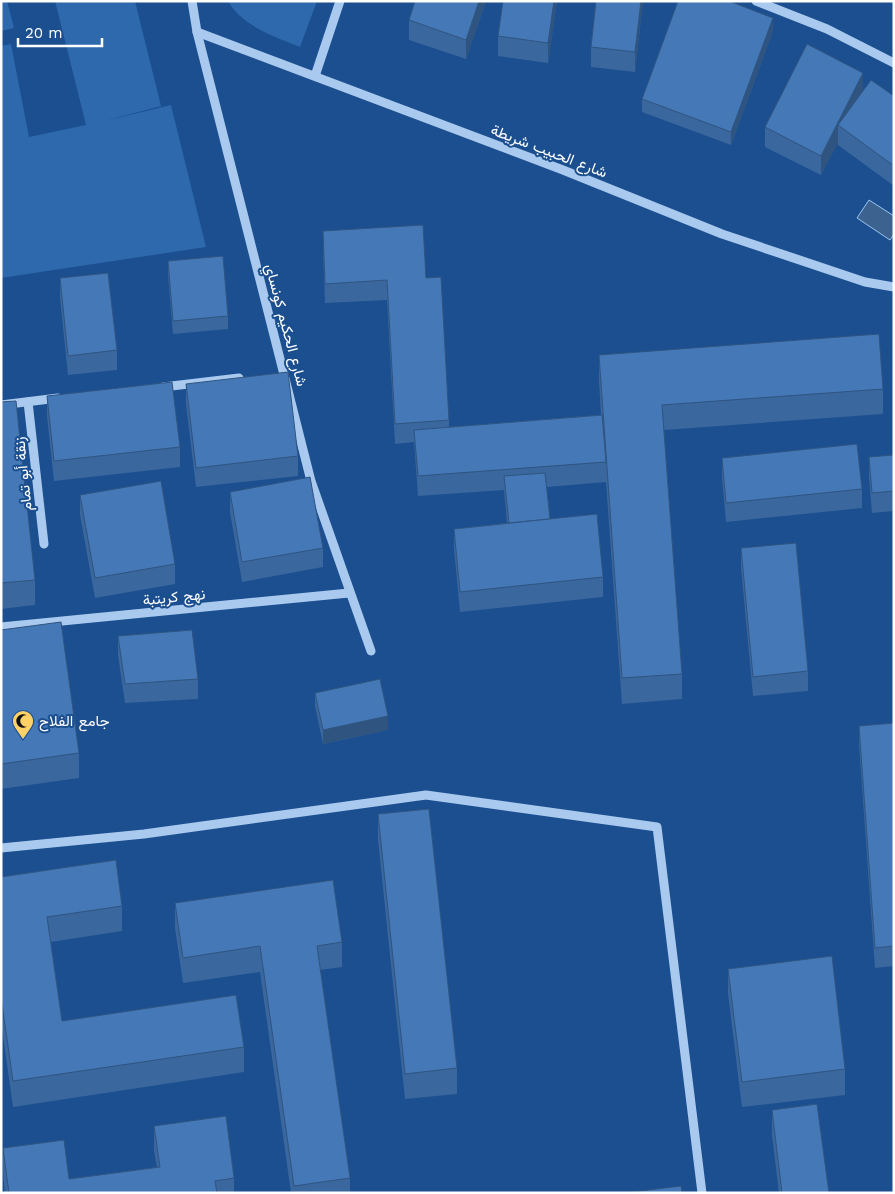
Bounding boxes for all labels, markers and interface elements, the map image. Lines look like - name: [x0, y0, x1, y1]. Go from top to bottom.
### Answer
- scale bar: [18, 15, 101, 47]
- text: 20 m: [25, 24, 63, 42]
- street label: شارع الحبيب شريطة: [488, 121, 610, 183]
- street label: شارع الحكيم كونساي: [257, 262, 311, 389]
- street label: زنقة أبو تمام: [10, 436, 37, 512]
- street label: نهج كريتبة: [142, 585, 206, 611]
- mosque icon: جامع الفلاح: [11, 709, 35, 740]
- place label: جامع الفلاح: [39, 712, 109, 732]

